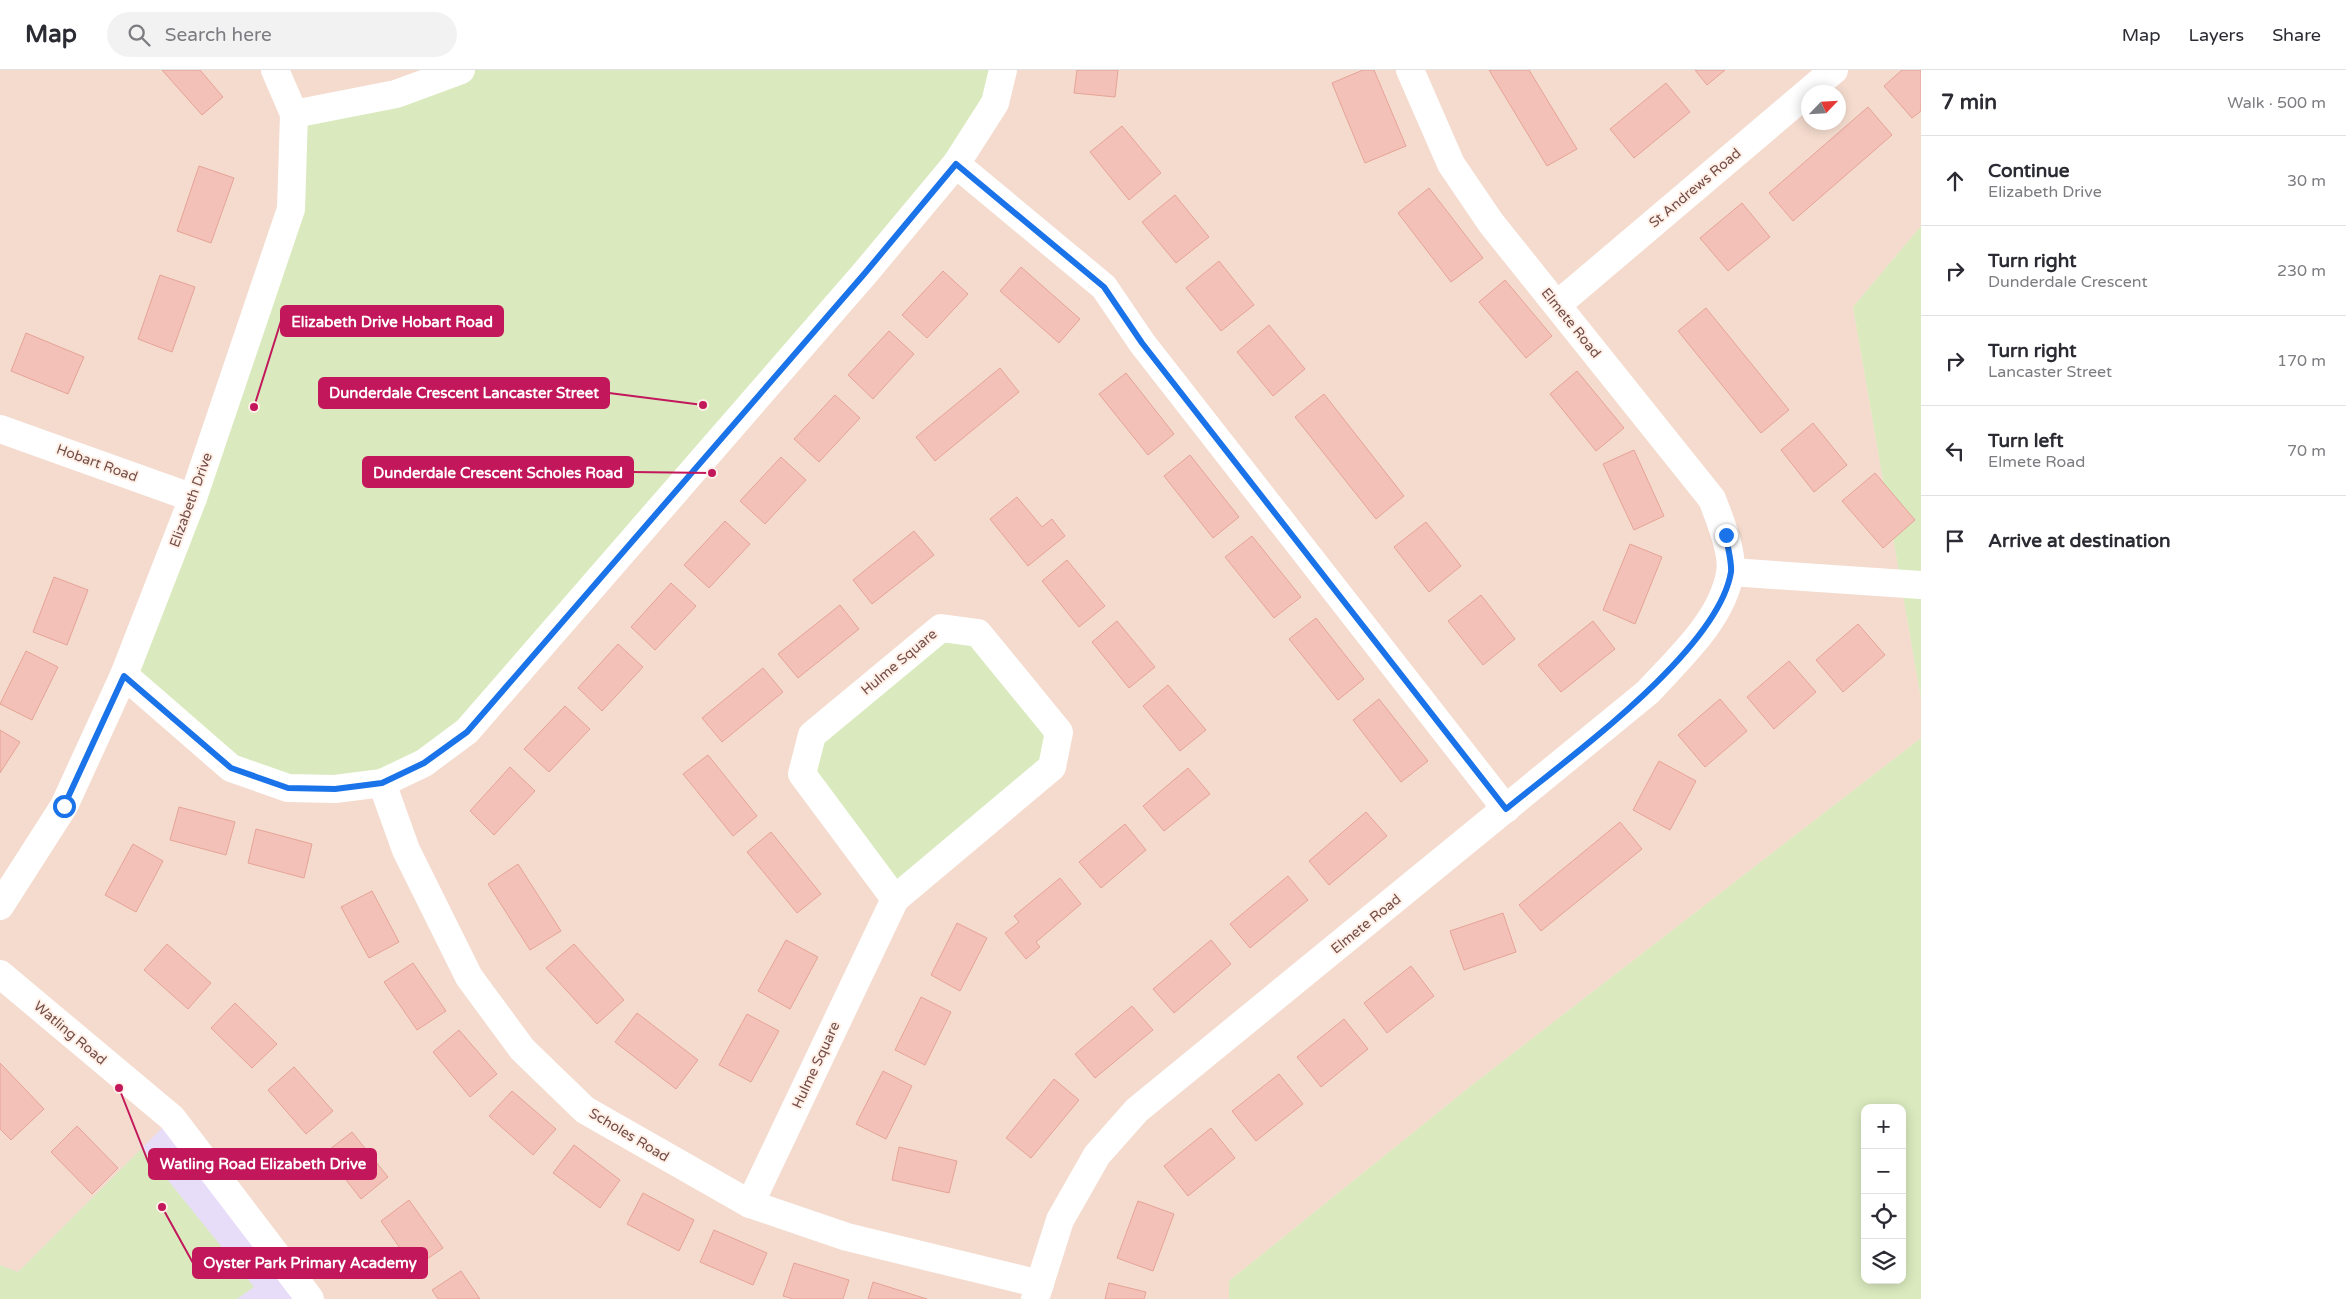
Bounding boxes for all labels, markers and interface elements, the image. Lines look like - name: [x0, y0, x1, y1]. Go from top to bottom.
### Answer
- search box: [107, 12, 457, 57]
- text: Map: [25, 20, 77, 49]
- icon: search: [125, 21, 153, 49]
- text: Search here: [165, 24, 272, 46]
- text: Map: [2122, 24, 2161, 46]
- text: Layers: [2189, 24, 2244, 46]
- text: Share: [2272, 24, 2321, 46]
- north arrow: [1801, 85, 1846, 130]
- text: 7 min: [1941, 90, 1997, 115]
- text: Walk · 500 m: [2227, 93, 2326, 113]
- street label: St Andrews Road: [1646, 145, 1744, 231]
- text: Continue: [1988, 160, 2070, 182]
- icon: ahead: [1941, 167, 1969, 195]
- text: 30 m: [2287, 171, 2326, 191]
- text: Elizabeth Drive: [1988, 182, 2102, 202]
- text: Turn right: [1988, 250, 2076, 272]
- icon: right: [1941, 257, 1969, 285]
- text: 230 m: [2277, 261, 2326, 281]
- text: Dunderdale Crescent: [1988, 272, 2148, 292]
- street label: Elmete Road: [1538, 285, 1604, 361]
- callout: Elizabeth Drive Hobart Road: [281, 306, 503, 336]
- text: Elizabeth Drive Hobart Road: [291, 313, 493, 331]
- text: Turn right: [1988, 340, 2076, 362]
- icon: right: [1941, 347, 1969, 375]
- text: 170 m: [2277, 351, 2326, 371]
- text: Lancaster Street: [1988, 362, 2112, 382]
- callout: Dunderdale Crescent Lancaster Street: [319, 378, 609, 408]
- text: Dunderdale Crescent Lancaster Street: [329, 384, 599, 402]
- text: Turn left: [1988, 430, 2064, 452]
- icon: left: [1941, 437, 1969, 465]
- street label: Hobart Road: [54, 440, 140, 486]
- text: 70 m: [2287, 441, 2326, 461]
- street label: Elizabeth Drive: [166, 450, 216, 550]
- text: Elmete Road: [1988, 452, 2085, 472]
- callout: Dunderdale Crescent Scholes Road: [363, 457, 633, 487]
- text: Dunderdale Crescent Scholes Road: [373, 464, 623, 482]
- route end: [1715, 524, 1738, 547]
- icon: arrive: [1941, 527, 1969, 555]
- text: Arrive at destination: [1988, 530, 2171, 552]
- street label: Hulme Square: [858, 625, 940, 699]
- route start: [53, 795, 76, 818]
- street label: Elmete Road: [1328, 891, 1404, 957]
- street label: Watling Road: [30, 998, 110, 1068]
- street label: Hulme Square: [788, 1019, 844, 1111]
- map controls: [1861, 1104, 1906, 1284]
- button: +: [1861, 1104, 1906, 1149]
- street label: Scholes Road: [586, 1105, 672, 1165]
- callout: Watling Road Elizabeth Drive: [149, 1149, 376, 1179]
- button: −: [1861, 1149, 1906, 1194]
- text: Watling Road Elizabeth Drive: [160, 1155, 367, 1174]
- button: locate: [1861, 1194, 1906, 1239]
- button: layers: [1861, 1239, 1906, 1284]
- callout: Oyster Park Primary Academy: [193, 1248, 427, 1278]
- text: Oyster Park Primary Academy: [203, 1254, 417, 1273]

